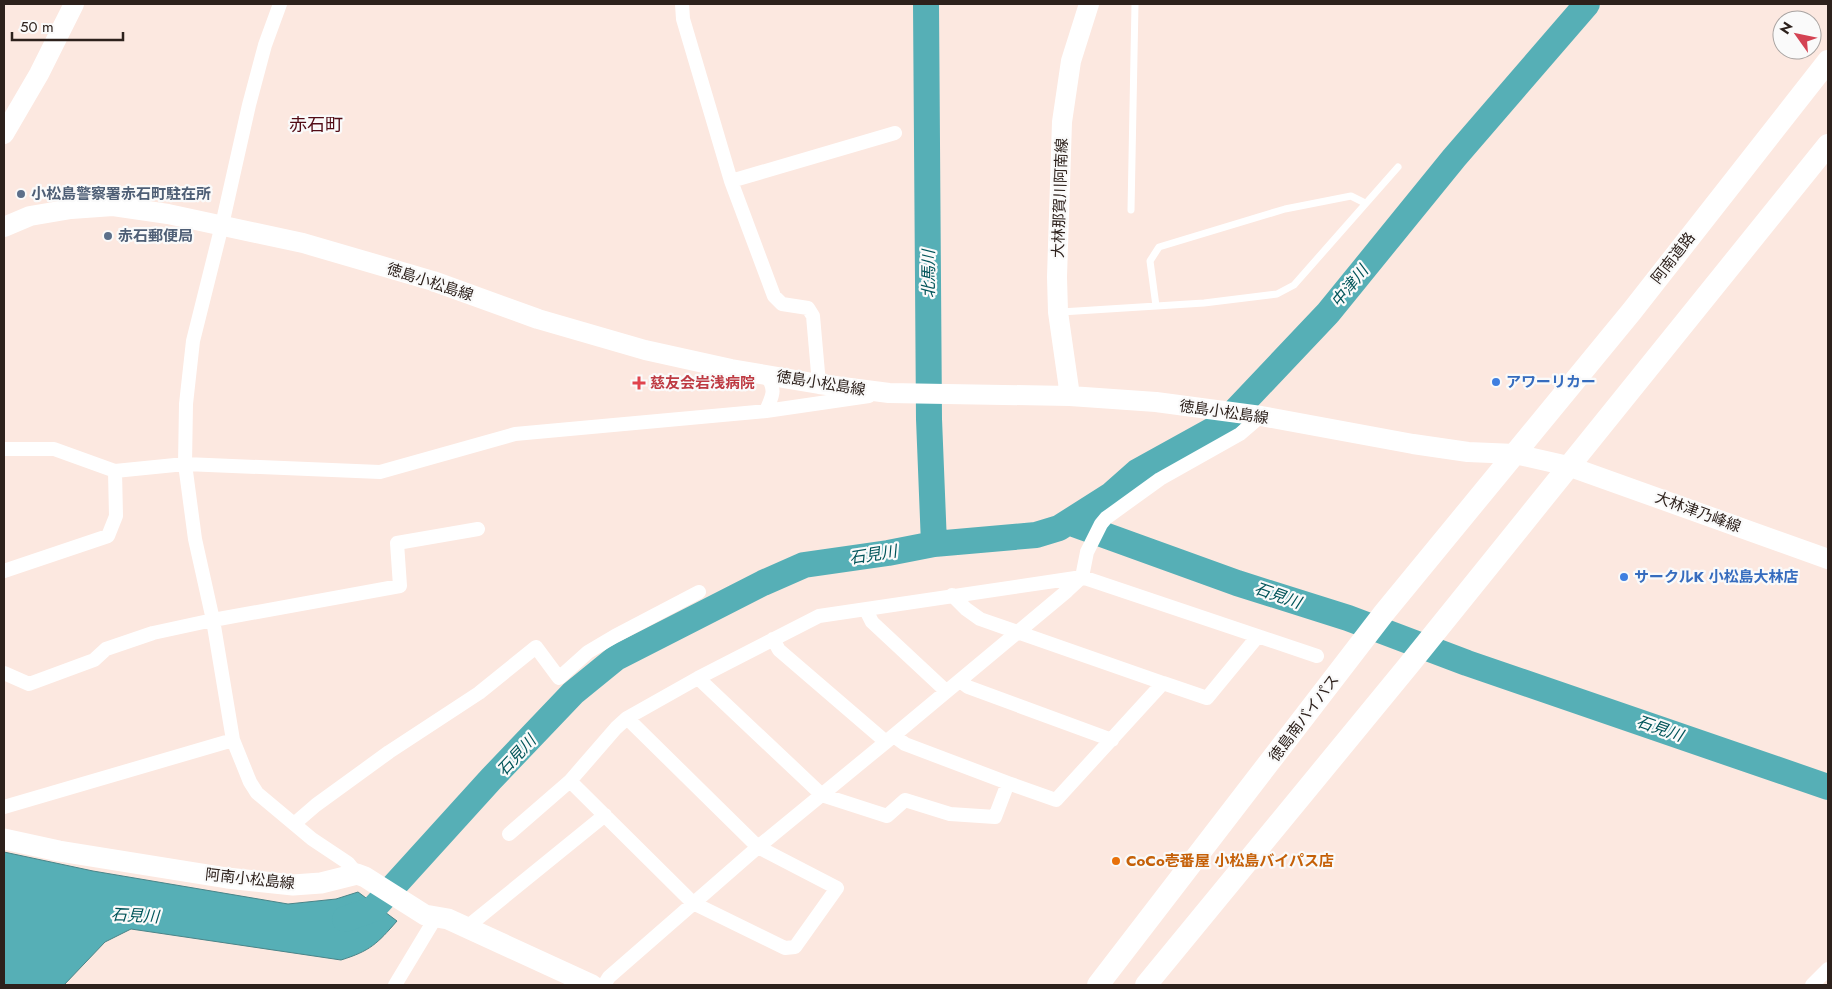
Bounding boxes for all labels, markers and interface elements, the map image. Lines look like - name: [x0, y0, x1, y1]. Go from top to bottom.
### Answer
- scale bar: [12, 10, 124, 42]
- north arrow: [1772, 10, 1822, 60]
- text: 50 m: [20, 16, 54, 38]
- text: N: [1775, 18, 1798, 38]
- district label: 赤石町: [289, 112, 343, 138]
- street label: 大林那賀川阿南線: [1047, 138, 1073, 258]
- place label: 小松島警察署赤石町駐在所: [31, 183, 211, 205]
- marker: 小松島警察署赤石町駐在所: [15, 188, 27, 200]
- place label: 赤石郵便局: [118, 225, 193, 247]
- street label: 阿南道路: [1646, 228, 1700, 288]
- marker: 赤石郵便局: [102, 230, 114, 242]
- water label: 北馬川: [917, 248, 940, 298]
- street label: 徳島小松島線: [384, 258, 476, 306]
- water label: 中津川: [1325, 259, 1375, 312]
- street label: 徳島小松島線: [775, 365, 867, 401]
- place label: アワーリカー: [1506, 371, 1596, 393]
- place label: 慈友会岩浅病院: [650, 372, 755, 394]
- marker: 慈友会岩浅病院: [632, 376, 646, 390]
- marker: アワーリカー: [1490, 376, 1502, 388]
- street label: 徳島小松島線: [1178, 395, 1270, 429]
- street label: 大林津乃峰線: [1652, 486, 1744, 538]
- water label: 石見川: [848, 539, 901, 570]
- place label: サークルK 小松島大林店: [1634, 566, 1799, 588]
- marker: サークルK 小松島大林店: [1618, 571, 1630, 583]
- water label: 石見川: [1251, 577, 1306, 615]
- street label: 徳島南バイパス: [1264, 670, 1344, 766]
- water label: 石見川: [1633, 710, 1688, 748]
- water label: 石見川: [492, 728, 543, 781]
- place label: CoCo壱番屋 小松島バイパス店: [1126, 850, 1334, 872]
- marker: CoCo壱番屋 小松島バイパス店: [1110, 855, 1122, 867]
- street label: 阿南小松島線: [204, 863, 296, 895]
- water label: 石見川: [110, 903, 162, 928]

